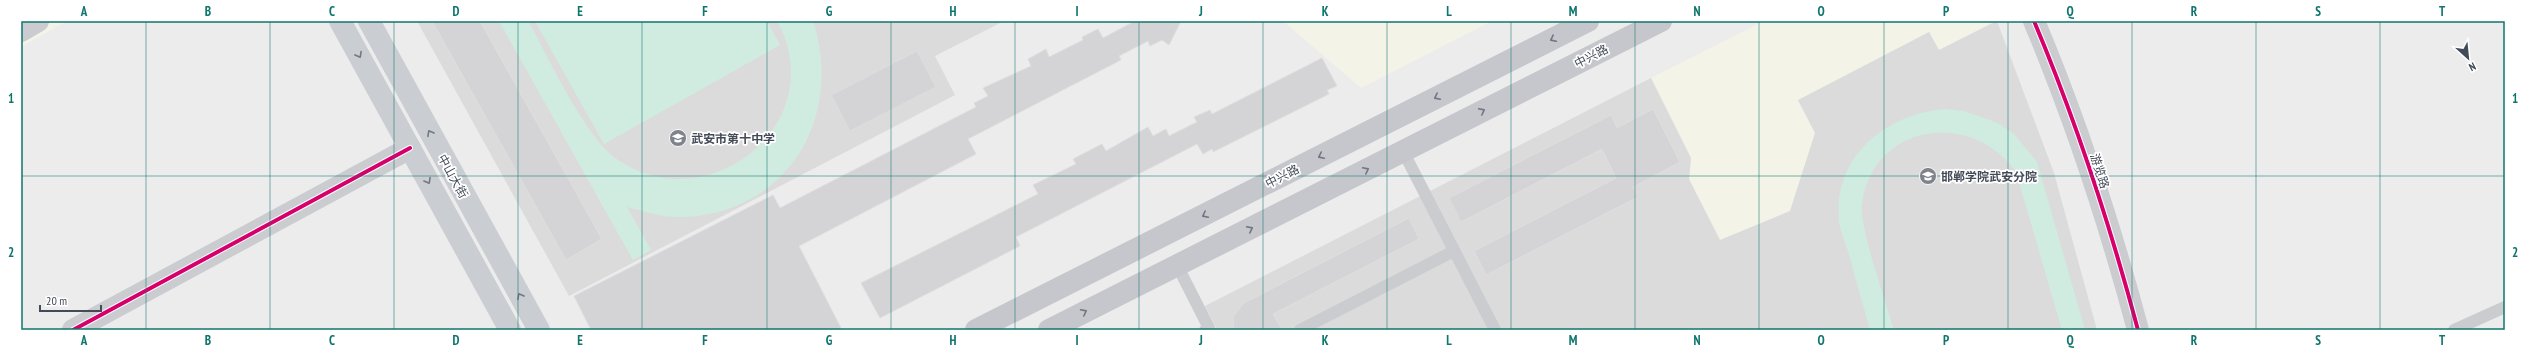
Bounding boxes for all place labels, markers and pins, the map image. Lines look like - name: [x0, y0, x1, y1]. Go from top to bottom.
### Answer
- school or university icon: 武安市第十中学: [668, 128, 688, 148]
- place label: 武安市第十中学: [691, 131, 775, 146]
- school or university icon: 邯郸学院武安分院: [1918, 166, 1938, 186]
- place label: 邯郸学院武安分院: [1941, 169, 2037, 184]

